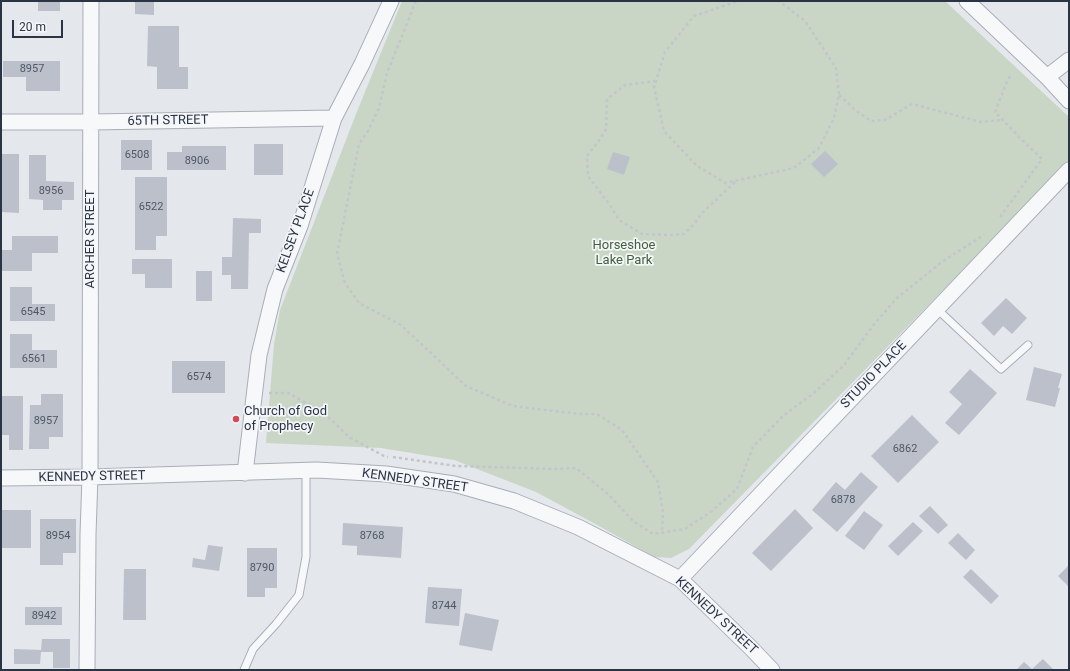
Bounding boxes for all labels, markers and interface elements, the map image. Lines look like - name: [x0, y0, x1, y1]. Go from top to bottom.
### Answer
- scale bar: [14, 12, 65, 38]
- text: 20 m: [19, 20, 46, 34]
- house number: 8957: [20, 62, 44, 76]
- street label: 65TH STREET: [127, 112, 209, 130]
- house number: 6508: [125, 148, 149, 162]
- house number: 8906: [185, 154, 209, 168]
- house number: 8956: [39, 184, 63, 198]
- street label: KELSEY PLACE: [274, 187, 318, 275]
- street label: ARCHER STREET: [83, 190, 99, 288]
- house number: 6522: [139, 200, 163, 214]
- park label: Horseshoe Lake Park: [593, 238, 655, 269]
- house number: 6545: [21, 305, 45, 319]
- street label: STUDIO PLACE: [838, 338, 910, 412]
- house number: 6561: [22, 352, 46, 366]
- house number: 6574: [187, 370, 211, 384]
- place label: Church of God of Prophecy: [244, 404, 327, 435]
- house number: 8957: [34, 414, 58, 428]
- marker: Church of God of Prophecy: [231, 414, 241, 424]
- house number: 6862: [893, 442, 917, 456]
- street label: KENNEDY STREET: [361, 466, 469, 496]
- street label: KENNEDY STREET: [38, 468, 146, 486]
- house number: 6878: [831, 493, 855, 507]
- house number: 8954: [46, 529, 70, 543]
- house number: 8768: [360, 529, 384, 543]
- house number: 8790: [250, 561, 274, 575]
- street label: KENNEDY STREET: [672, 574, 760, 658]
- house number: 8744: [432, 599, 456, 613]
- house number: 8942: [32, 609, 56, 623]

